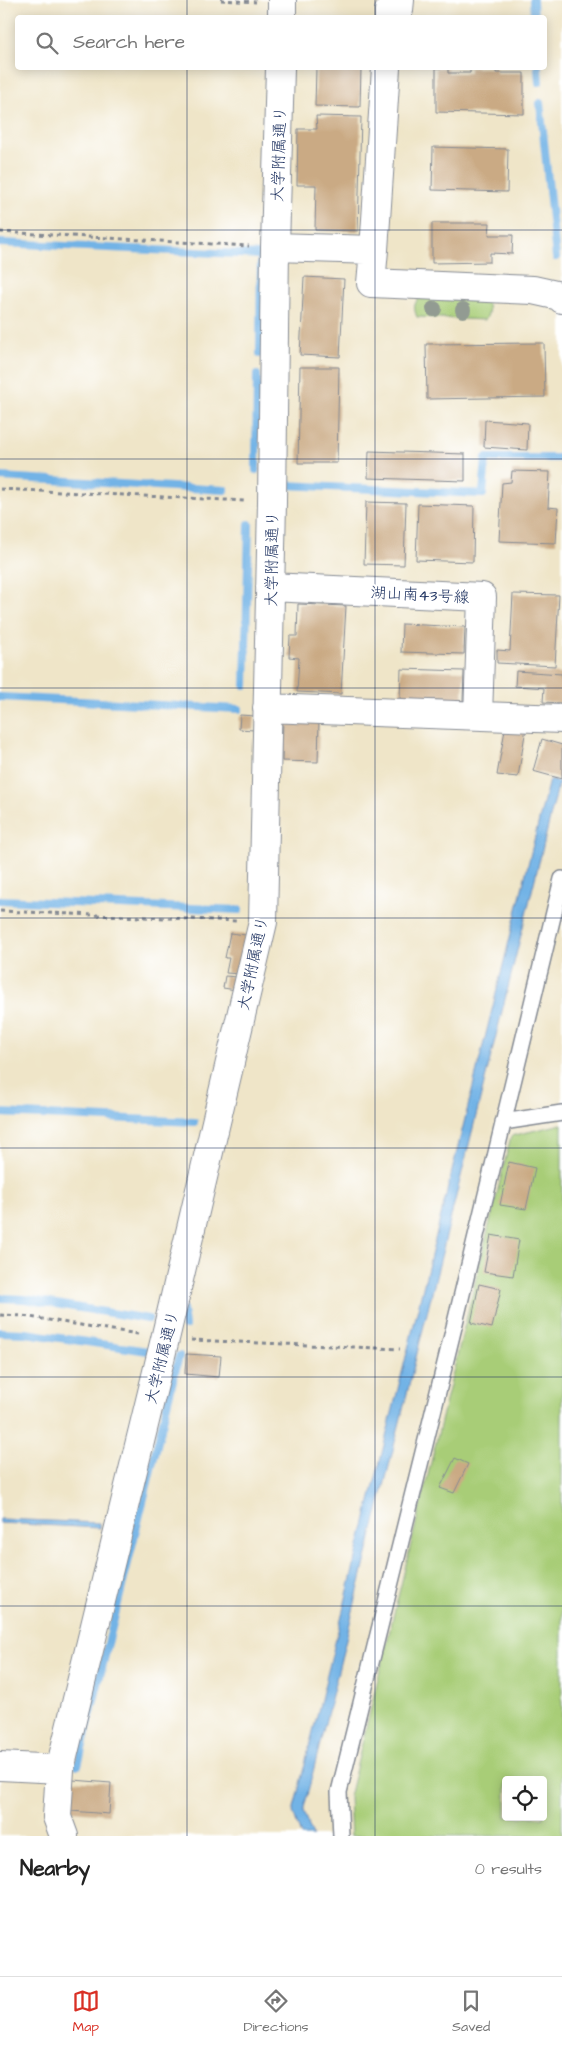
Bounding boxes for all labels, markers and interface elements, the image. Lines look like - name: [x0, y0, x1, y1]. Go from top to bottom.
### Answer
- search box: [15, 15, 547, 70]
- icon: search: [33, 29, 61, 57]
- text: Search here: [73, 29, 185, 56]
- street label: 大学附属通り: [266, 106, 292, 202]
- street label: 大学附属通り: [260, 511, 284, 607]
- street label: 湖山南43号線: [370, 581, 470, 609]
- street label: 大学附属通り: [232, 914, 274, 1012]
- street label: 大学附属通り: [140, 1308, 184, 1406]
- map controls: [502, 1776, 547, 1821]
- button: locate: [502, 1776, 547, 1821]
- text: Nearby: [20, 1854, 90, 1883]
- text: 0 results: [475, 1858, 542, 1880]
- tab: Map: [72, 1987, 100, 2037]
- tab: Directions: [243, 1987, 308, 2037]
- tab: Saved: [452, 1987, 490, 2037]

